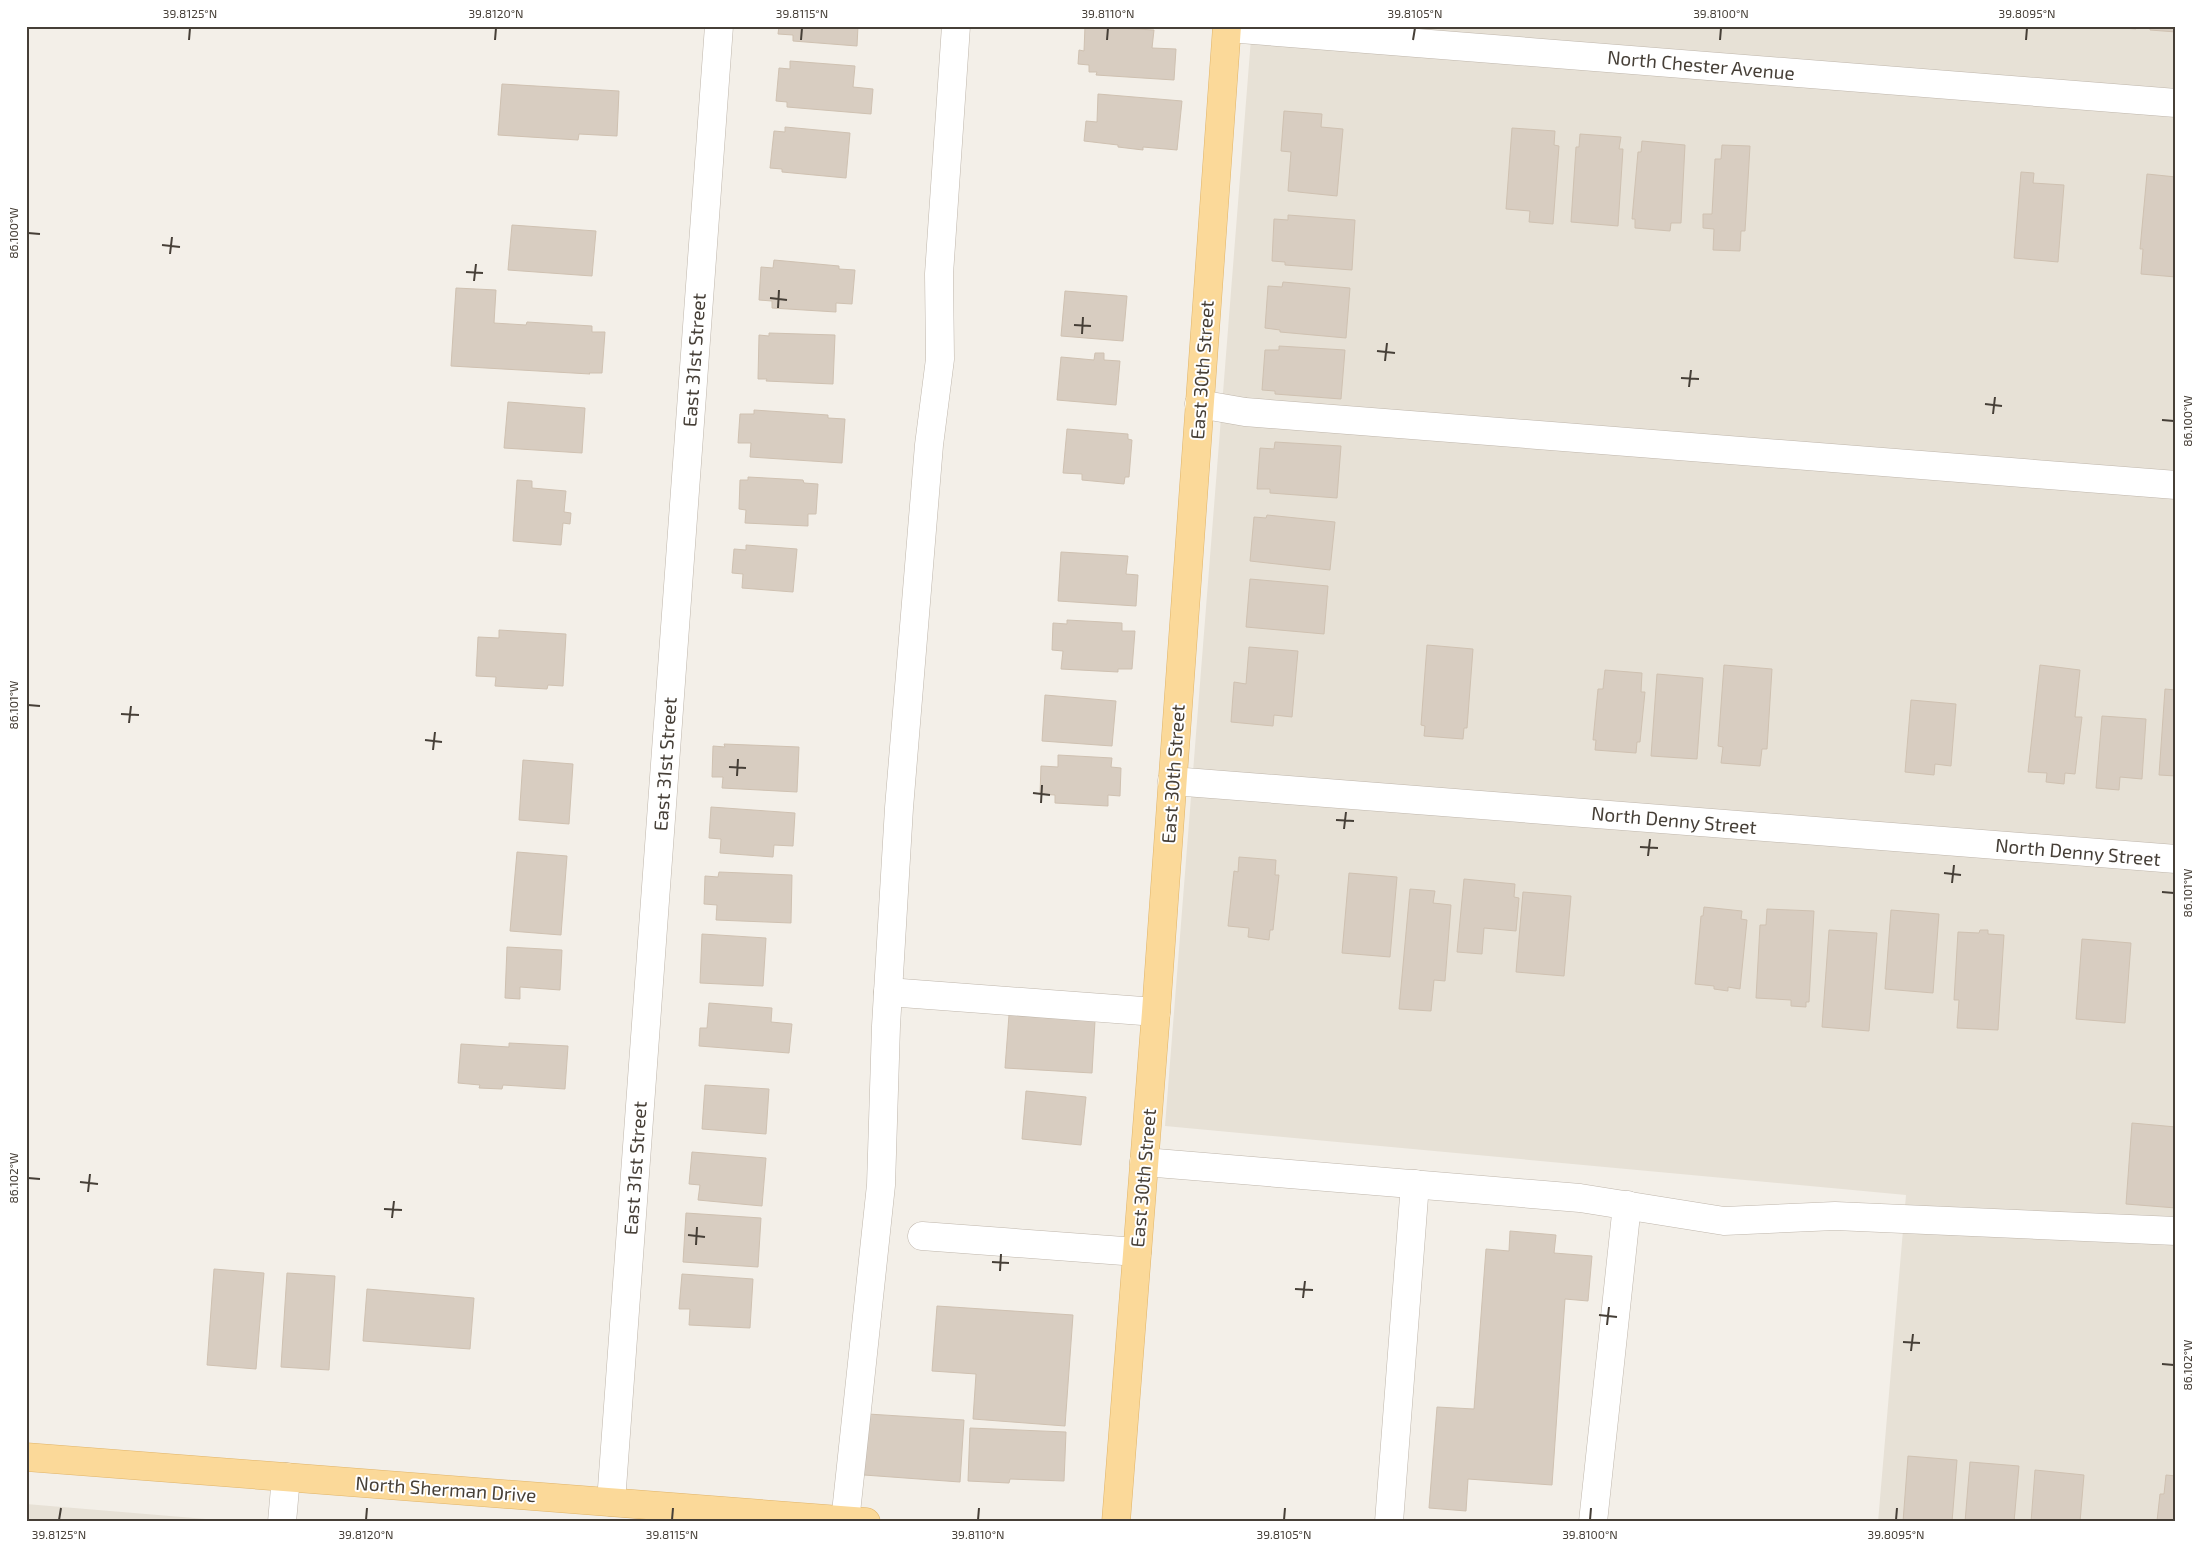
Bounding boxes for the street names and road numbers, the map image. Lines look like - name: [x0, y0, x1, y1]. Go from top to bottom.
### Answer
- street label: North Chester Avenue: [1606, 45, 1796, 84]
- street label: East 31st Street: [677, 292, 710, 428]
- street label: East 30th Street: [1185, 300, 1218, 440]
- street label: East 31st Street: [648, 696, 681, 832]
- street label: East 30th Street: [1156, 704, 1189, 844]
- street label: North Denny Street: [1590, 801, 1758, 838]
- street label: North Denny Street: [1994, 833, 2162, 870]
- street label: East 31st Street: [618, 1100, 651, 1236]
- street label: East 30th Street: [1125, 1107, 1160, 1248]
- street label: North Sherman Drive: [355, 1471, 537, 1506]

